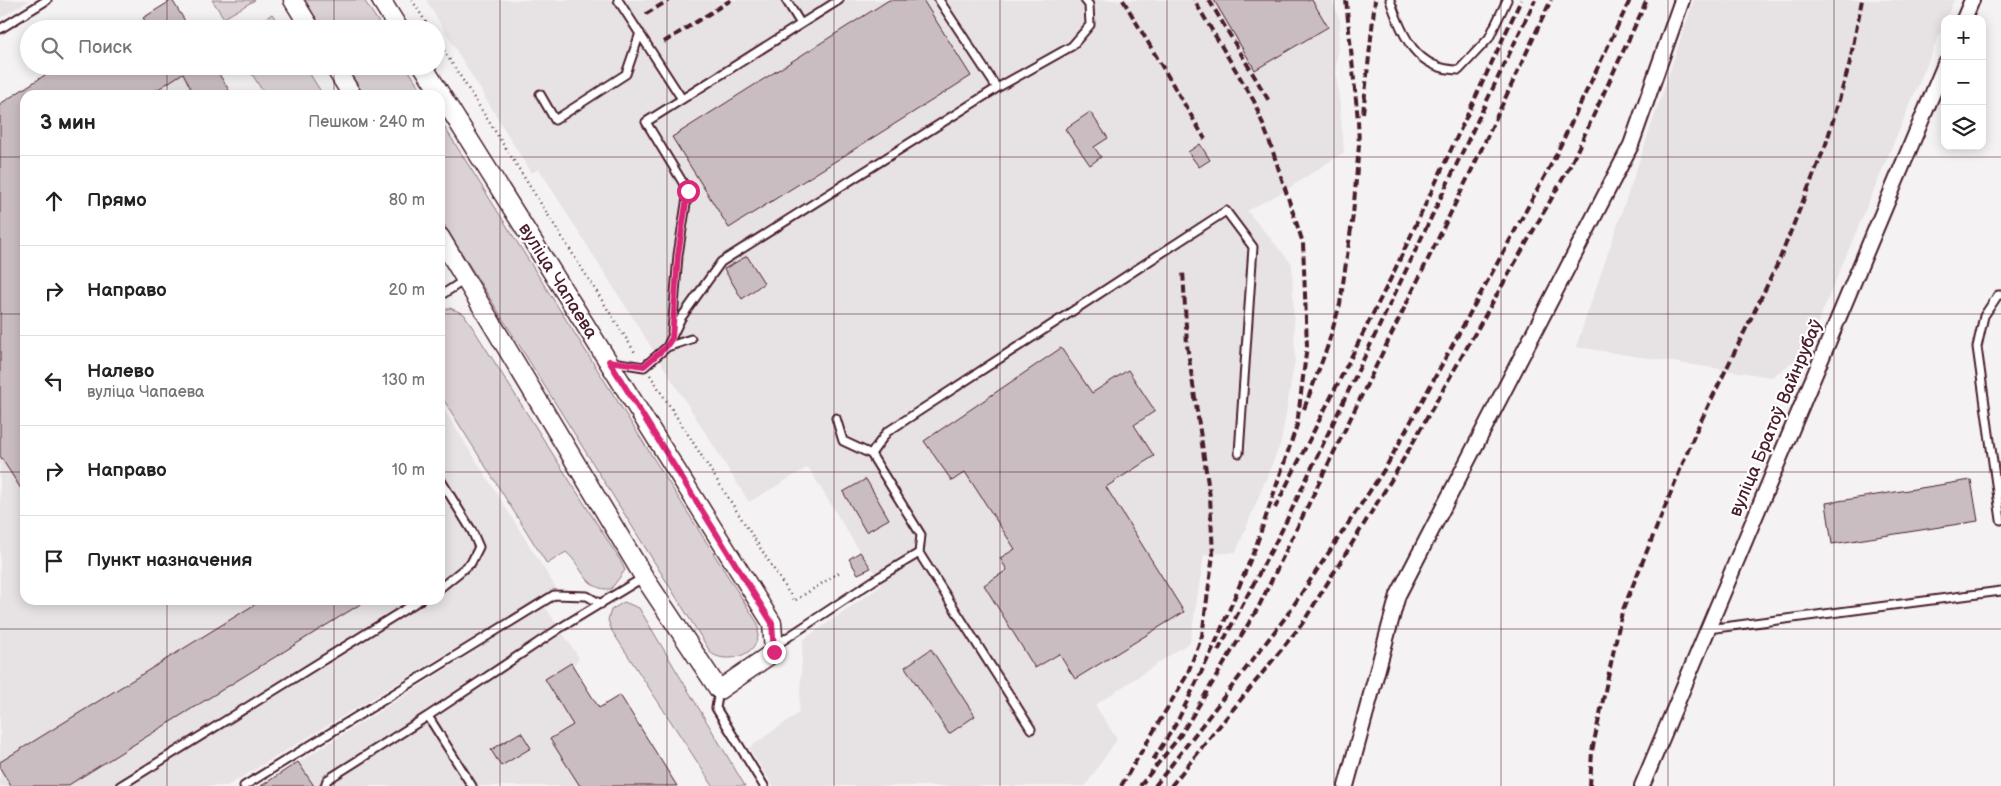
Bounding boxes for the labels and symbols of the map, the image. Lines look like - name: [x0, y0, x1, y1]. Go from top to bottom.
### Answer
- route start: [677, 180, 700, 203]
- street label: вуліца Чапаева: [514, 219, 602, 343]
- street label: вуліца Братоў Вайнрубаў: [1725, 316, 1827, 520]
- route end: [763, 641, 786, 664]

